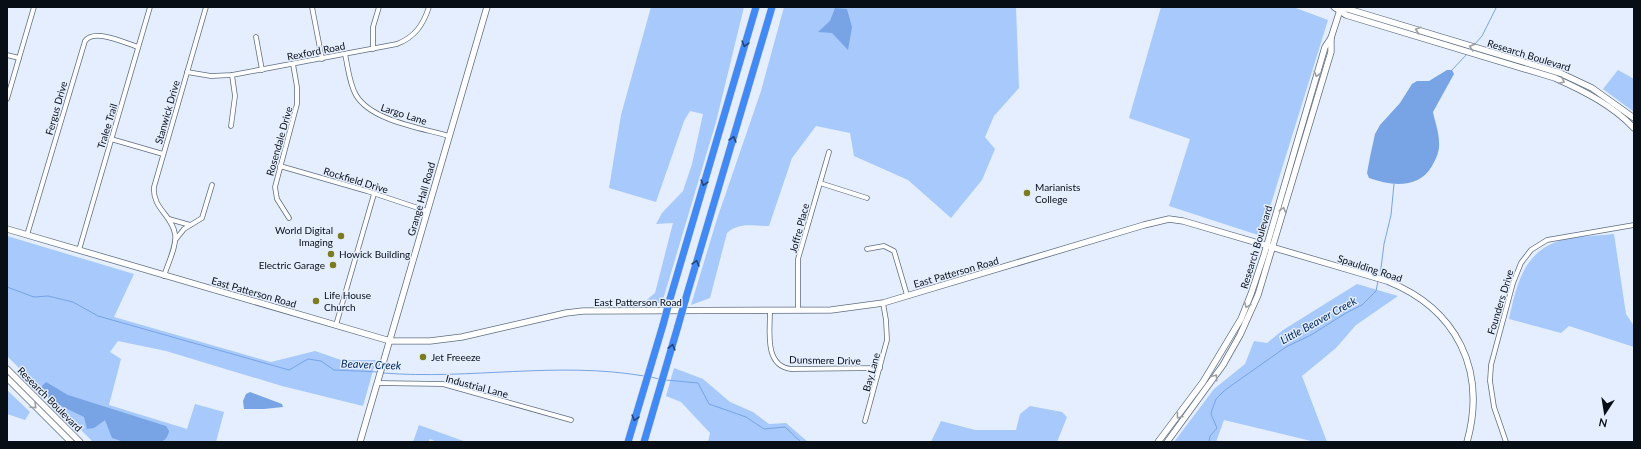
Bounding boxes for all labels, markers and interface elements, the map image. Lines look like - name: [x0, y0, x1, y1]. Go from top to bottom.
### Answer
- one-way arrow: [1415, 26, 1422, 35]
- street label: Research Boulevard: [1486, 37, 1572, 73]
- street label: Rexford Road: [286, 39, 346, 63]
- one-way arrow: [741, 41, 750, 48]
- one-way arrow: [1469, 43, 1476, 52]
- one-way arrow: [1313, 70, 1322, 77]
- one-way arrow: [1557, 76, 1565, 84]
- street label: Stanwick Drive: [152, 79, 182, 145]
- street label: Fergus Drive: [43, 80, 69, 136]
- street label: Largo Lane: [379, 101, 429, 127]
- street label: Tralee Trail: [94, 102, 120, 150]
- street label: Rosendale Drive: [263, 105, 295, 177]
- one-way arrow: [728, 135, 737, 142]
- street label: Grange Hall Road: [405, 161, 437, 237]
- street label: Rockfield Drive: [322, 164, 390, 196]
- one-way arrow: [700, 179, 709, 186]
- place label: Marianists College: [1035, 181, 1080, 205]
- marker: Marianists College: [1022, 188, 1032, 198]
- street label: Joffre Place: [787, 202, 811, 254]
- street label: Research Boulevard: [1238, 204, 1274, 290]
- one-way arrow: [1278, 207, 1287, 214]
- place label: World Digital Imaging: [275, 224, 333, 248]
- marker: World Digital Imaging: [336, 231, 346, 241]
- place label: Howick Building: [339, 248, 410, 260]
- marker: Howick Building: [326, 249, 336, 259]
- street label: Spaulding Road: [1336, 252, 1404, 284]
- street label: East Patterson Road: [912, 254, 1000, 290]
- place label: Electric Garage: [259, 259, 325, 271]
- marker: Electric Garage: [328, 260, 338, 270]
- one-way arrow: [691, 260, 700, 267]
- street label: Founders Drive: [1484, 268, 1516, 336]
- street label: East Patterson Road: [210, 274, 298, 310]
- place label: Life House Church: [324, 289, 371, 313]
- water label: Little Beaver Creek: [1278, 293, 1359, 346]
- marker: Life House Church: [311, 296, 321, 306]
- street label: East Patterson Road: [594, 296, 682, 308]
- one-way arrow: [1243, 302, 1251, 309]
- one-way arrow: [668, 343, 676, 350]
- place label: Jet Freeeze: [431, 351, 481, 363]
- street label: Bay Lane: [860, 351, 882, 393]
- marker: Jet Freeeze: [418, 352, 428, 362]
- street label: Dunsmere Drive: [789, 353, 861, 367]
- water label: Beaver Creek: [341, 356, 402, 372]
- street label: Research Boulevard: [15, 364, 85, 434]
- street label: Industrial Lane: [444, 372, 510, 400]
- one-way arrow: [1210, 374, 1217, 381]
- north arrow: [1585, 393, 1625, 433]
- one-way arrow: [30, 401, 37, 409]
- one-way arrow: [1176, 411, 1183, 418]
- one-way arrow: [631, 415, 640, 422]
- text: N: [1597, 416, 1608, 431]

